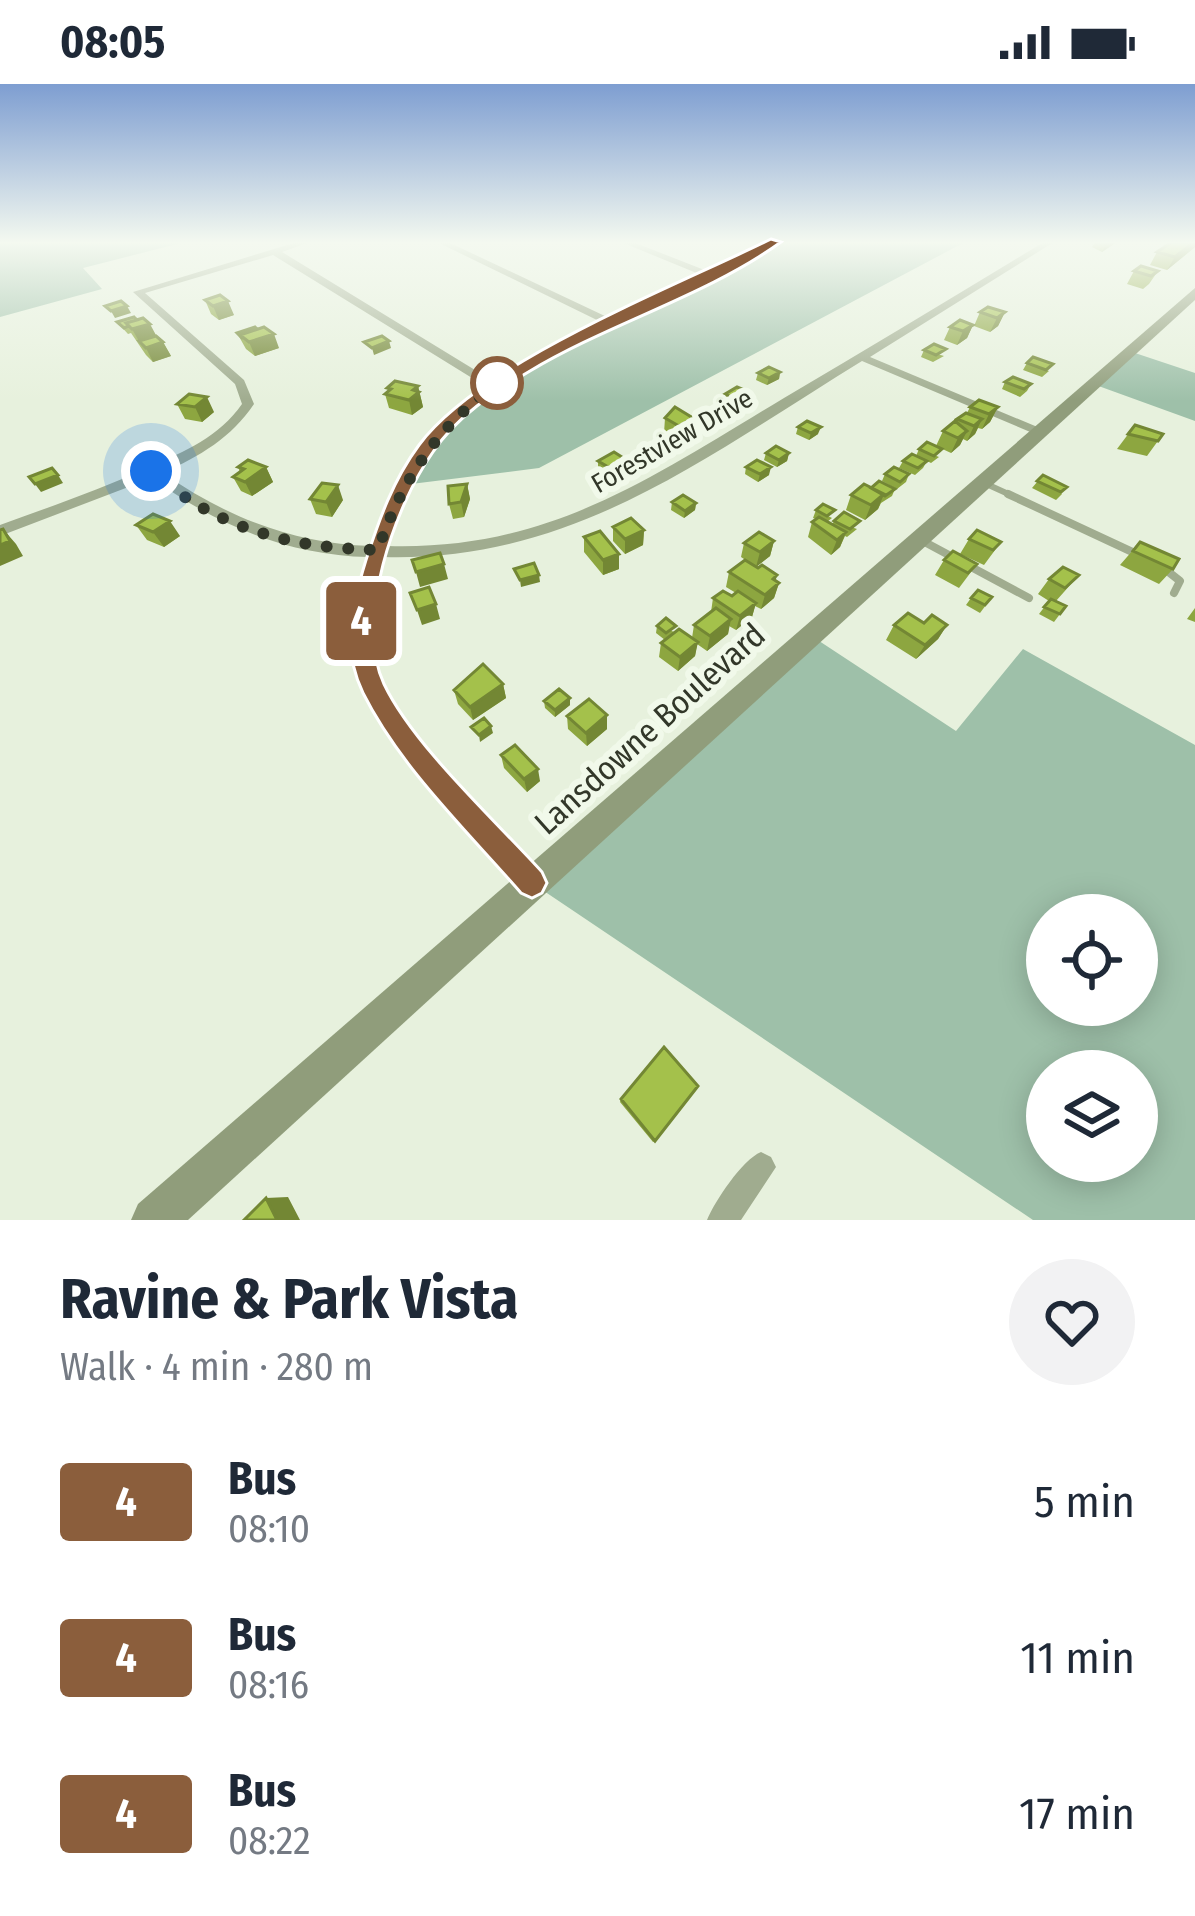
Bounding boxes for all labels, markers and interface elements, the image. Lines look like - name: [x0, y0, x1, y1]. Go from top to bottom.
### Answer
- text: 08:05: [60, 15, 165, 69]
- unlabelled marker: [472, 358, 522, 408]
- street label: Forestview Drive: [586, 382, 758, 500]
- your location: [121, 441, 181, 501]
- line badge: 4: [322, 582, 400, 660]
- text: 4: [350, 596, 372, 646]
- street label: Lansdowne Boulevard: [527, 615, 773, 843]
- map controls: [1026, 894, 1158, 1182]
- button: locate: [1026, 894, 1158, 1026]
- button: layers: [1026, 1050, 1158, 1182]
- button: heart: [1009, 1259, 1135, 1385]
- text: Ravine & Park Vista: [60, 1265, 518, 1333]
- text: Walk · 4 min · 280 m: [60, 1344, 373, 1390]
- text: Bus: [228, 1452, 296, 1506]
- text: 5 min: [1034, 1475, 1135, 1529]
- text: 4: [115, 1477, 137, 1527]
- text: 08:10: [228, 1506, 310, 1552]
- text: Bus: [228, 1608, 296, 1662]
- text: 11 min: [1020, 1631, 1135, 1685]
- text: 4: [115, 1633, 137, 1683]
- text: 08:16: [228, 1662, 309, 1708]
- text: Bus: [228, 1764, 296, 1818]
- text: 17 min: [1019, 1787, 1135, 1841]
- text: 4: [115, 1789, 137, 1839]
- text: 08:22: [228, 1818, 311, 1864]

